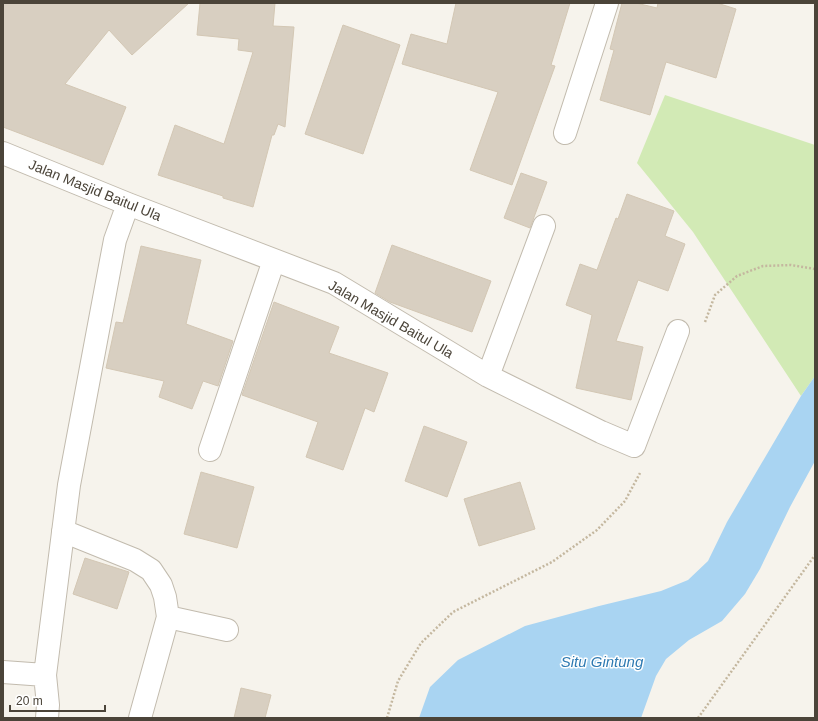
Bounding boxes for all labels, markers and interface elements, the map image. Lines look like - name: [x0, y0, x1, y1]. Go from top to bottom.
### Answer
- street label: Jalan Masjid Baitul Ula: [26, 156, 164, 224]
- street label: Jalan Masjid Baitul Ula: [326, 277, 457, 361]
- water label: Situ Gintung: [561, 653, 644, 670]
- scale bar: [10, 687, 105, 713]
- text: 20 m: [16, 694, 43, 708]

